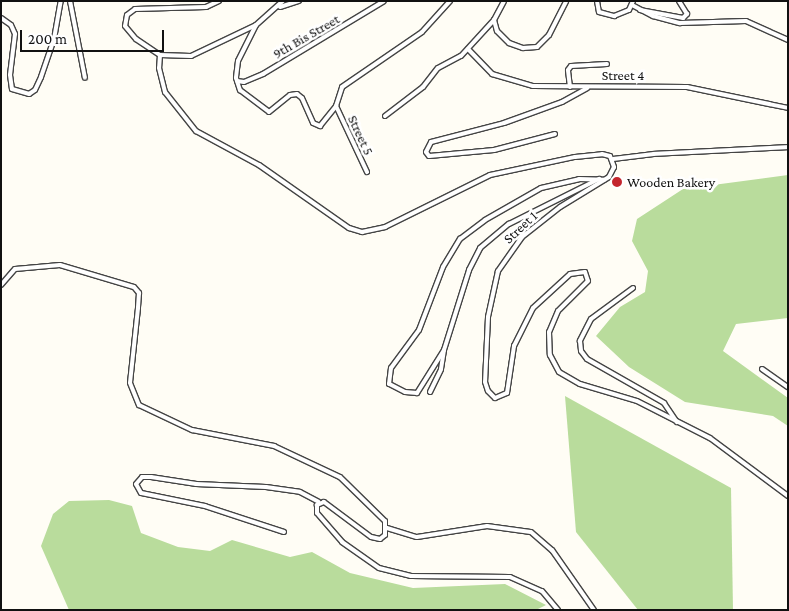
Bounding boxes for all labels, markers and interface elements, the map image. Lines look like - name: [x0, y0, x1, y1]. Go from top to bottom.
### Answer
- street label: 9th Bis Street: [270, 10, 342, 62]
- scale bar: [22, 20, 166, 52]
- text: 200 m: [28, 31, 67, 47]
- street label: Street 4: [602, 67, 644, 83]
- street label: Street 5: [345, 112, 377, 158]
- place label: Wooden Bakery: [627, 174, 715, 190]
- marker: Wooden Bakery: [611, 176, 623, 188]
- street label: Street 1: [500, 207, 540, 247]

